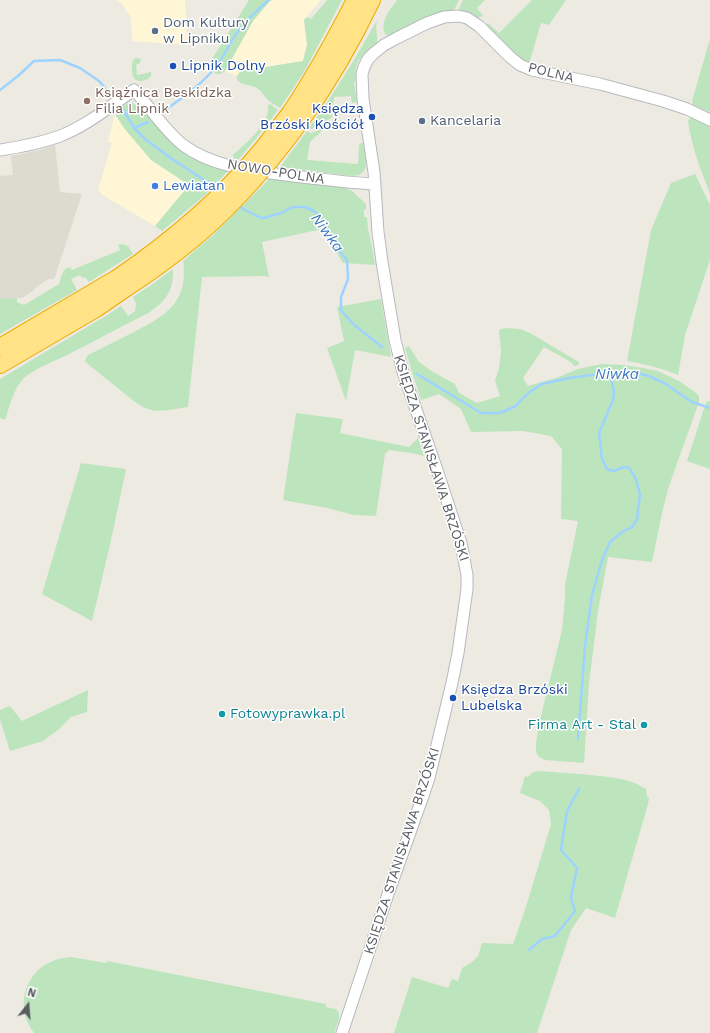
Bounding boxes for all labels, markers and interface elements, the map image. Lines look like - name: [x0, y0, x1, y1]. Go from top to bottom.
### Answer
- place label: Dom Kultury w Lipniku: [163, 15, 249, 48]
- marker: Dom Kultury w Lipniku: [150, 26, 160, 36]
- place label: Lipnik Dolny: [181, 58, 265, 74]
- street label: POLNA: [526, 59, 576, 87]
- marker: Lipnik Dolny: [168, 61, 178, 71]
- place label: Książnica Beskidzka Filia Lipnik: [95, 85, 232, 118]
- marker: Książnica Beskidzka Filia Lipnik: [82, 96, 92, 106]
- place label: Księdza Brzóski Kościół: [260, 101, 364, 134]
- marker: Księdza Brzóski Kościół: [367, 112, 377, 122]
- place label: Kancelaria: [430, 113, 501, 129]
- marker: Kancelaria: [417, 116, 427, 126]
- street label: NOWO-POLNA: [226, 156, 326, 188]
- place label: Lewiatan: [163, 178, 225, 194]
- marker: Lewiatan: [150, 181, 160, 191]
- water label: Niwka: [307, 210, 347, 256]
- street label: KSIĘDZA STANISŁAWA BRZÓSKI: [390, 353, 472, 563]
- water label: Niwka: [595, 366, 639, 384]
- place label: Księdza Brzóski Lubelska: [461, 682, 568, 714]
- marker: Księdza Brzóski Lubelska: [448, 693, 458, 703]
- place label: Fotowyprawka.pl: [230, 706, 345, 722]
- marker: Fotowyprawka.pl: [217, 709, 227, 719]
- place label: Firma Art - Stal: [528, 717, 636, 733]
- marker: Firma Art - Stal: [639, 720, 649, 730]
- street label: KSIĘDZA STANISŁAWA BRZÓSKI: [361, 746, 443, 956]
- north arrow: [8, 985, 48, 1025]
- text: N: [26, 986, 37, 1000]

